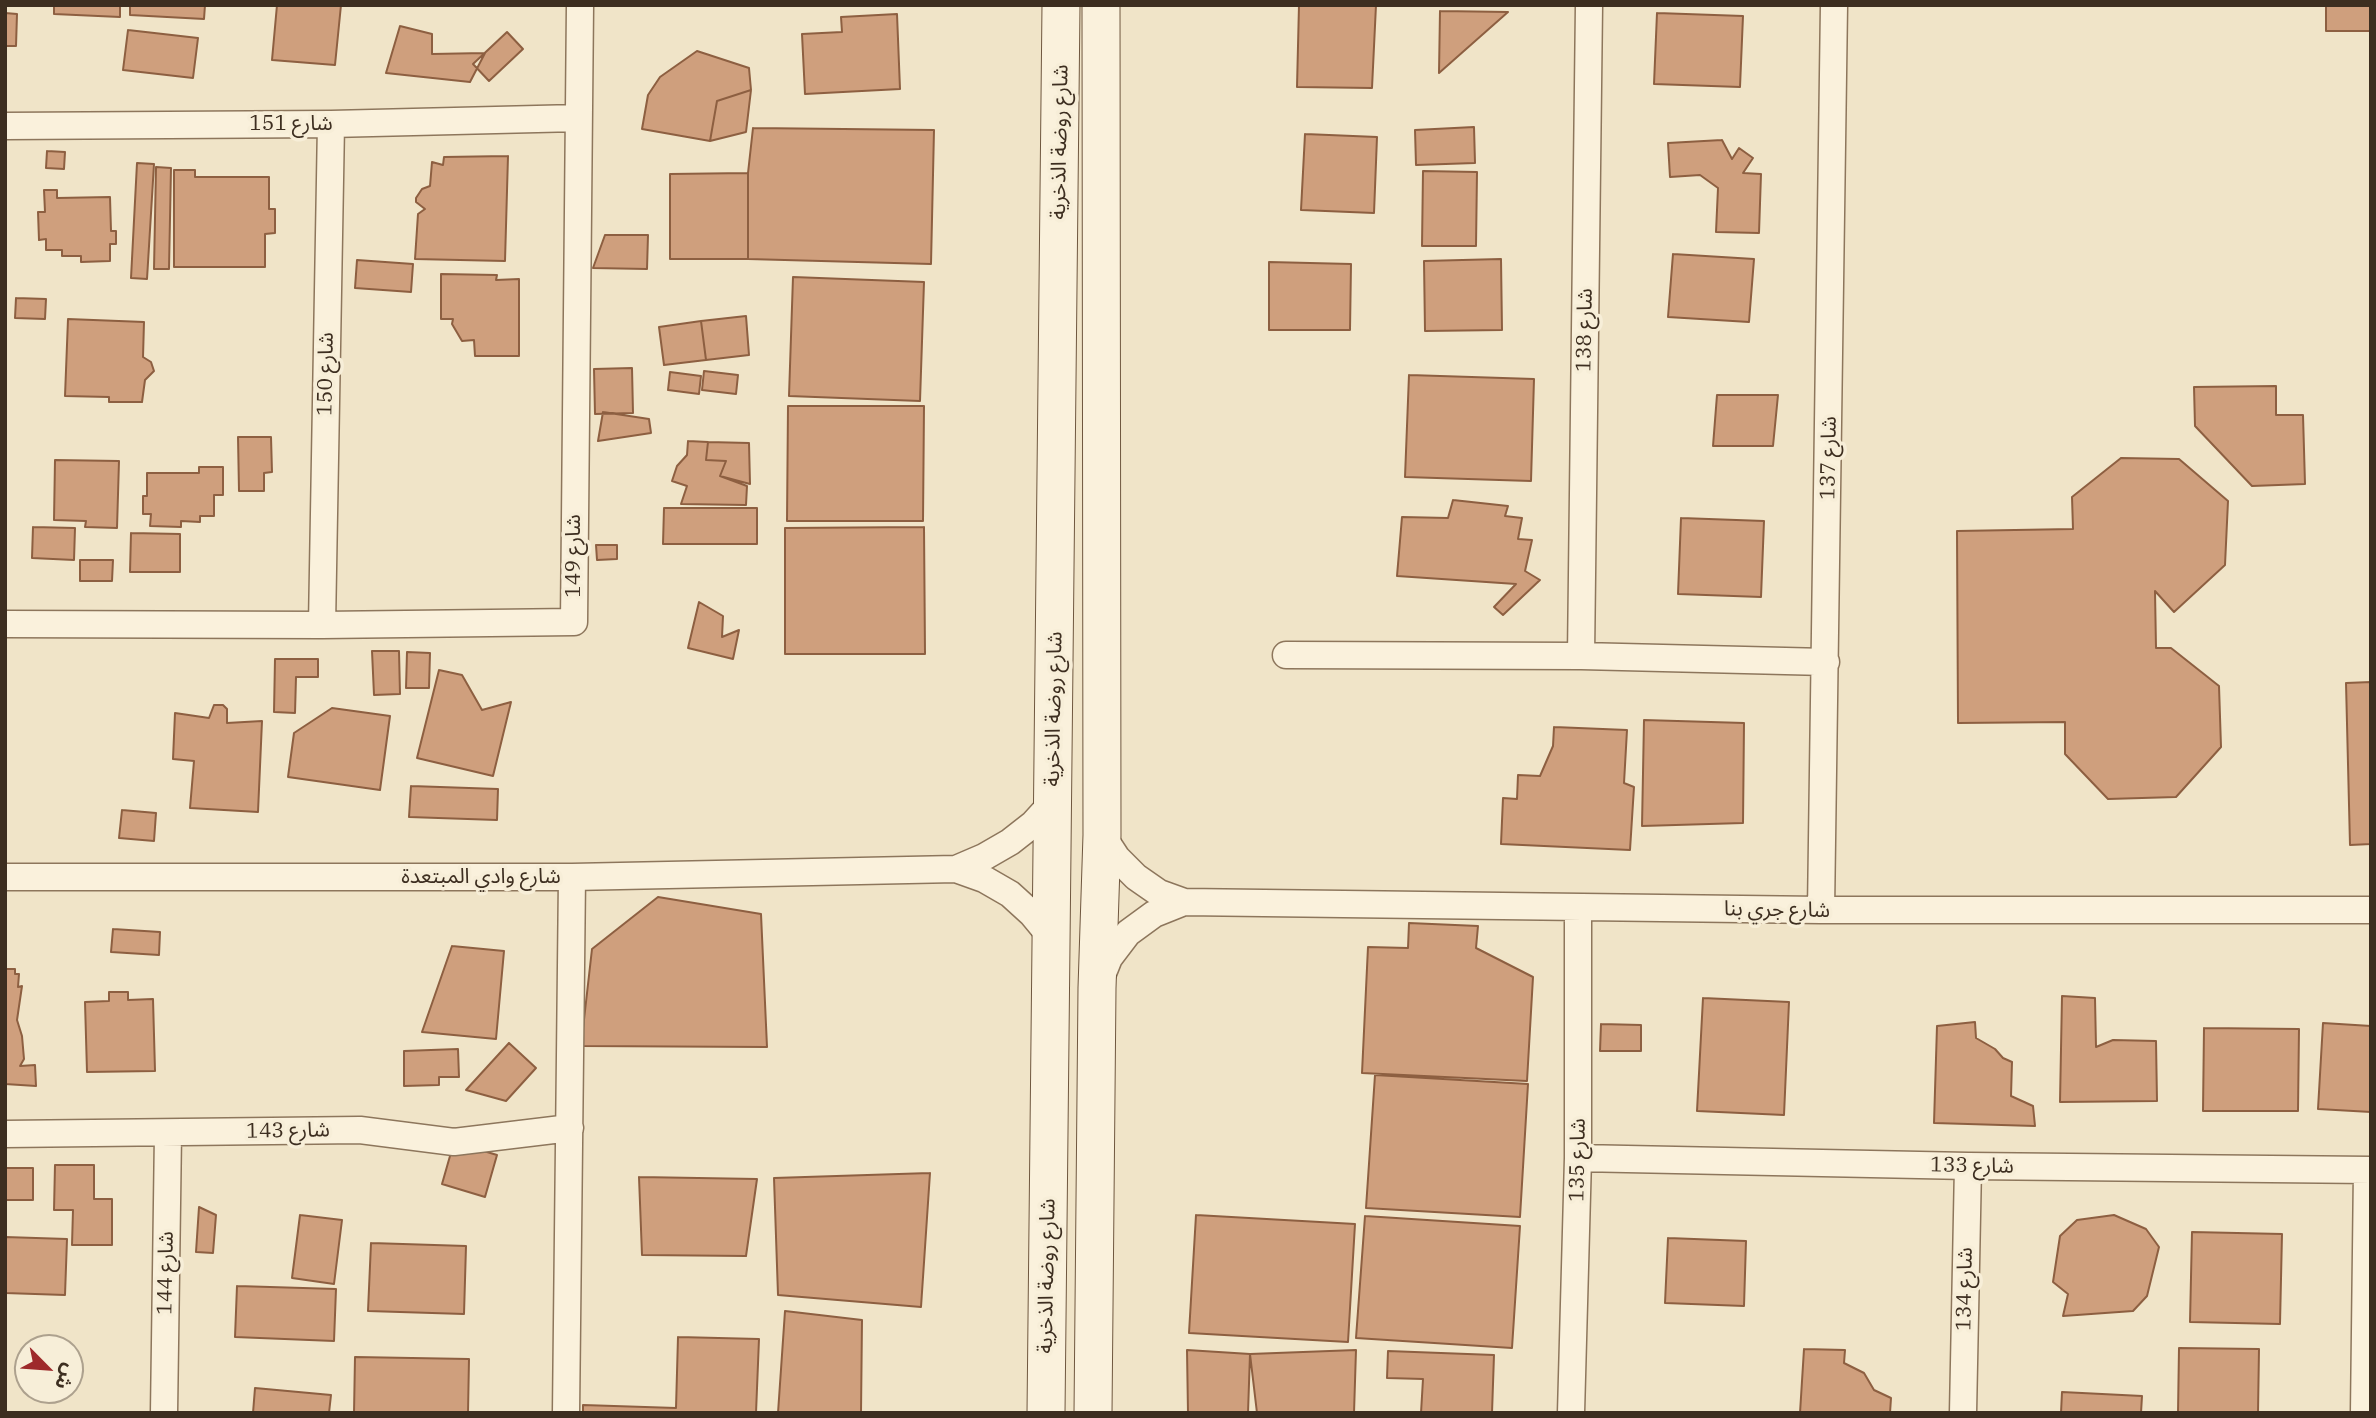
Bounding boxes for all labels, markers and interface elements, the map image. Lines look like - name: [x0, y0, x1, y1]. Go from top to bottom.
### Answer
- street label: شارع روضة الذخرية: [1046, 64, 1074, 220]
- street label: شارع 151: [249, 111, 333, 137]
- street label: شارع 138: [1572, 288, 1598, 372]
- street label: شارع 150: [313, 332, 339, 416]
- street label: شارع 137: [1816, 416, 1842, 500]
- street label: شارع 149: [561, 514, 587, 598]
- street label: شارع روضة الذخرية: [1040, 631, 1068, 787]
- street label: شارع وادي المبتعدة: [401, 864, 561, 890]
- street label: شارع جري بنا: [1724, 896, 1830, 924]
- street label: شارع 143: [246, 1118, 330, 1144]
- street label: شارع 135: [1565, 1118, 1591, 1202]
- street label: شارع 133: [1930, 1153, 2014, 1179]
- street label: شارع روضة الذخرية: [1033, 1198, 1061, 1354]
- street label: شارع 144: [153, 1231, 179, 1315]
- street label: شارع 134: [1952, 1247, 1978, 1331]
- north arrow: [14, 1334, 84, 1404]
- text: ش: [50, 1360, 83, 1394]

